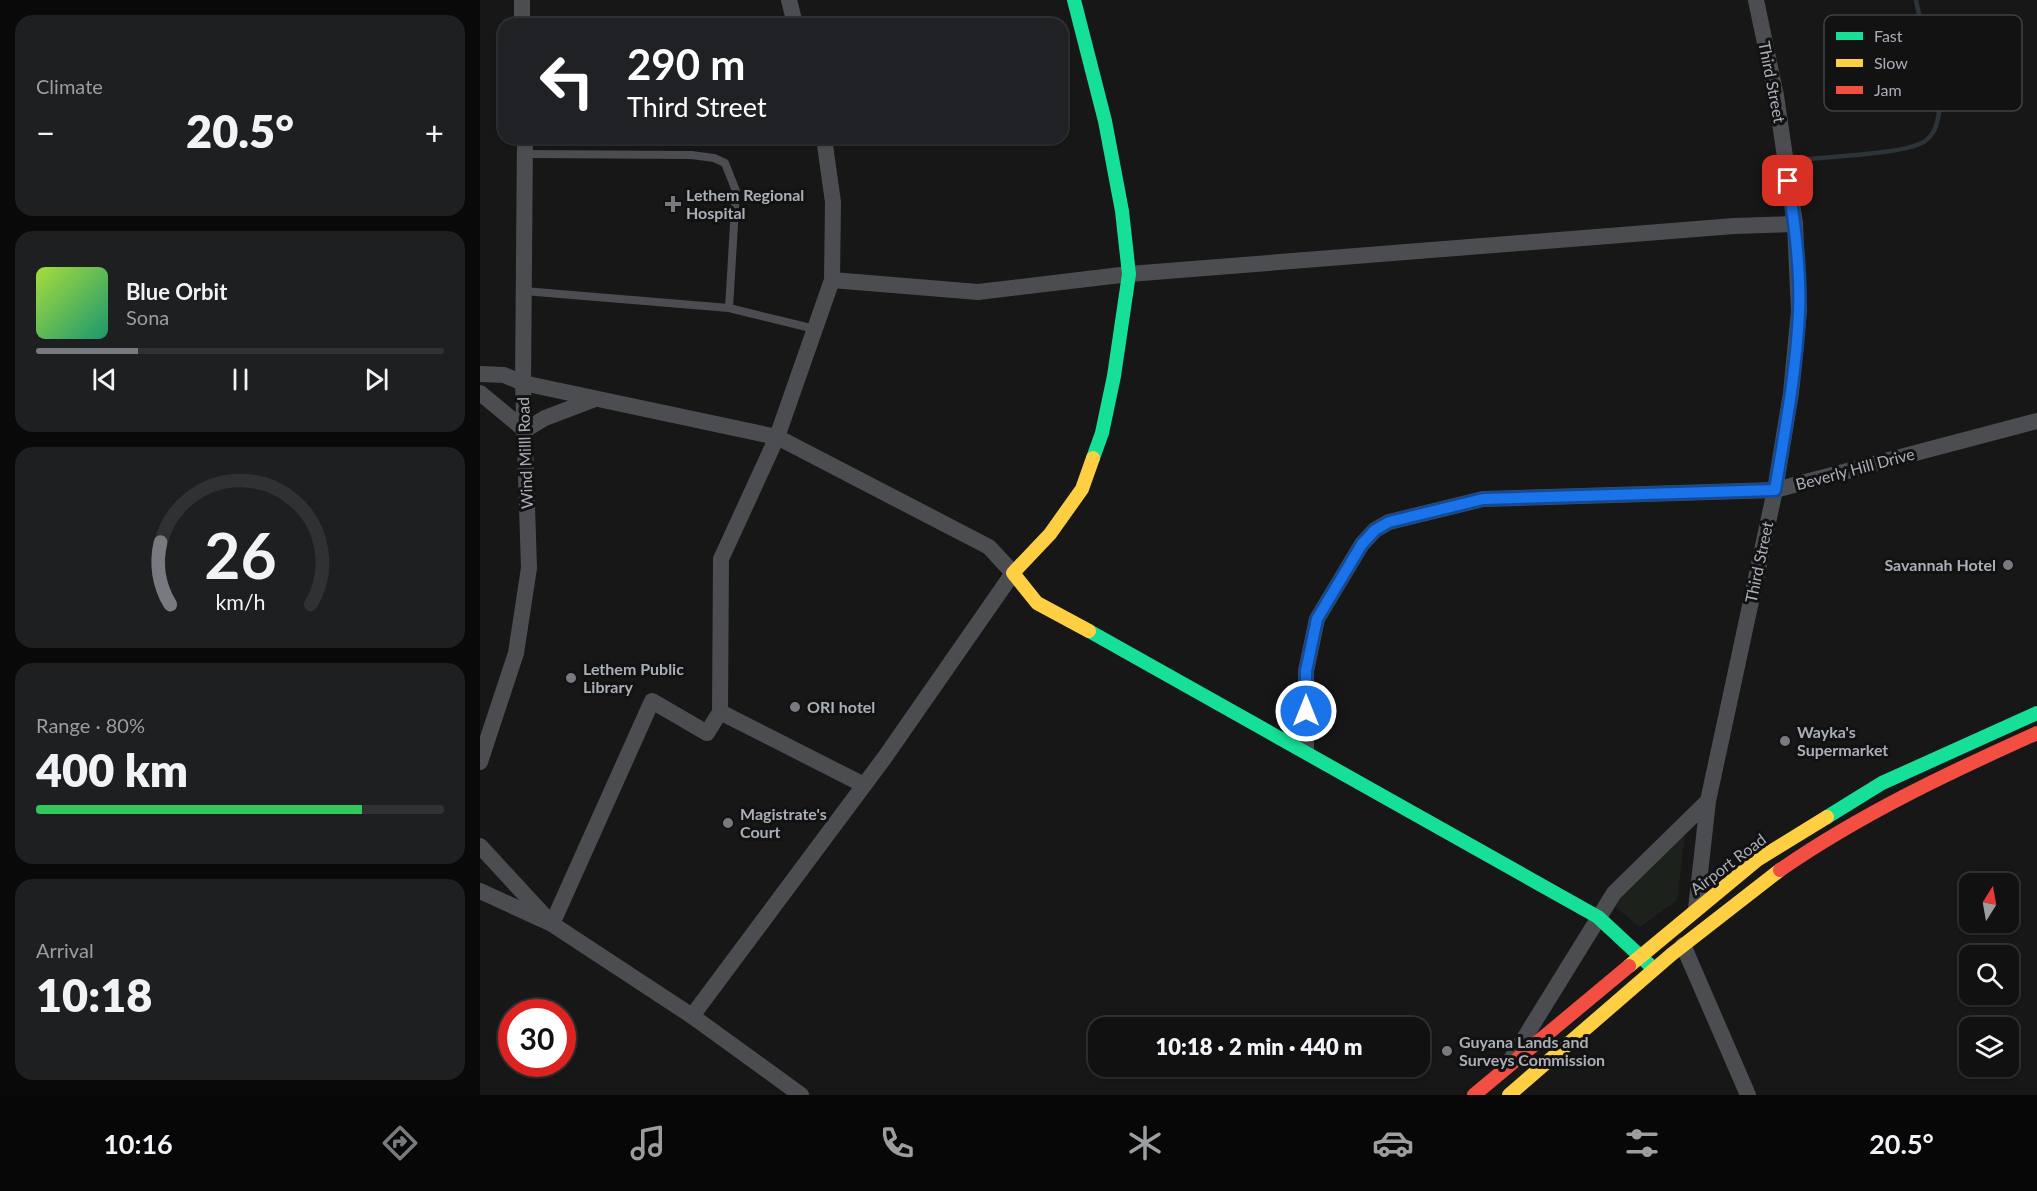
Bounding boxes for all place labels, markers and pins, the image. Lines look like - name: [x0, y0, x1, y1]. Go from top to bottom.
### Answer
- pin: [1762, 155, 1813, 206]
- place label: Lethem Regional Hospital: [686, 185, 804, 222]
- marker: Lethem Regional Hospital: [664, 195, 682, 213]
- place label: Savannah Hotel: [1884, 555, 1996, 574]
- marker: Savannah Hotel: [2001, 558, 2015, 572]
- place label: Lethem Public Library: [583, 659, 684, 696]
- marker: Lethem Public Library: [564, 671, 578, 685]
- place label: ORI hotel: [807, 697, 875, 716]
- marker: ORI hotel: [788, 700, 802, 714]
- place label: Wayka's Supermarket: [1797, 722, 1888, 759]
- marker: Wayka's Supermarket: [1778, 734, 1792, 748]
- place label: Magistrate's Court: [740, 804, 827, 841]
- marker: Magistrate's Court: [721, 816, 735, 830]
- place label: Guyana Lands and Surveys Commission: [1459, 1032, 1605, 1069]
- marker: Guyana Lands and Surveys Commission: [1440, 1044, 1454, 1058]

